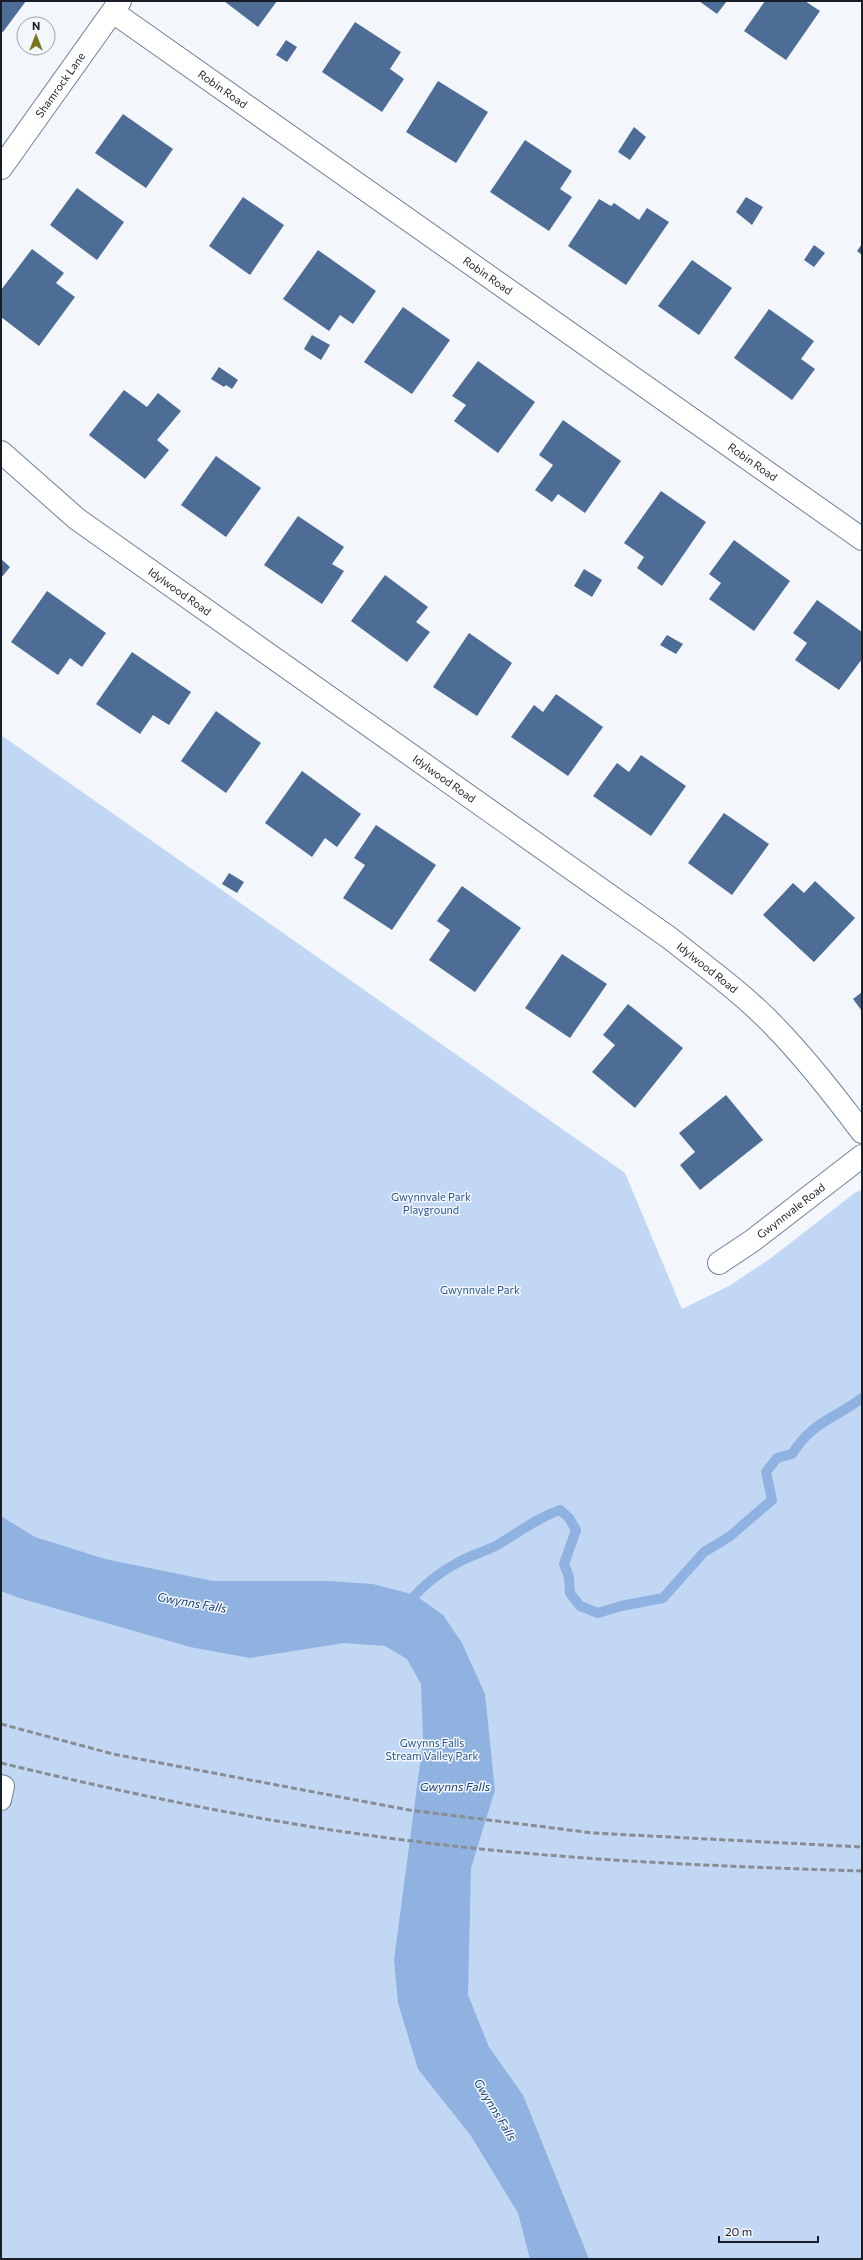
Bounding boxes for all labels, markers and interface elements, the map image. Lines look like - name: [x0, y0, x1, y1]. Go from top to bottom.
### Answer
- north arrow: [16, 16, 56, 56]
- text: N: [32, 19, 40, 32]
- street label: Shamrock Lane: [32, 49, 87, 120]
- street label: Robin Road: [196, 67, 250, 110]
- street label: Robin Road: [461, 253, 515, 297]
- street label: Robin Road: [726, 440, 780, 483]
- street label: Idylwood Road: [146, 565, 214, 618]
- street label: Idylwood Road: [411, 752, 478, 805]
- street label: Idylwood Road: [674, 939, 741, 995]
- street label: Gwynnvale Road: [754, 1180, 827, 1241]
- park label: Gwynnvale Park Playground: [391, 1190, 471, 1216]
- park label: Gwynnvale Park: [440, 1283, 520, 1296]
- water label: Gwynns Falls: [156, 1589, 229, 1615]
- park label: Gwynns Falls Stream Valley Park: [385, 1736, 479, 1762]
- water label: Gwynns Falls: [420, 1779, 491, 1793]
- water label: Gwynns Falls: [472, 2076, 520, 2144]
- scale bar: [719, 2218, 818, 2244]
- text: 20 m: [725, 2224, 752, 2238]

